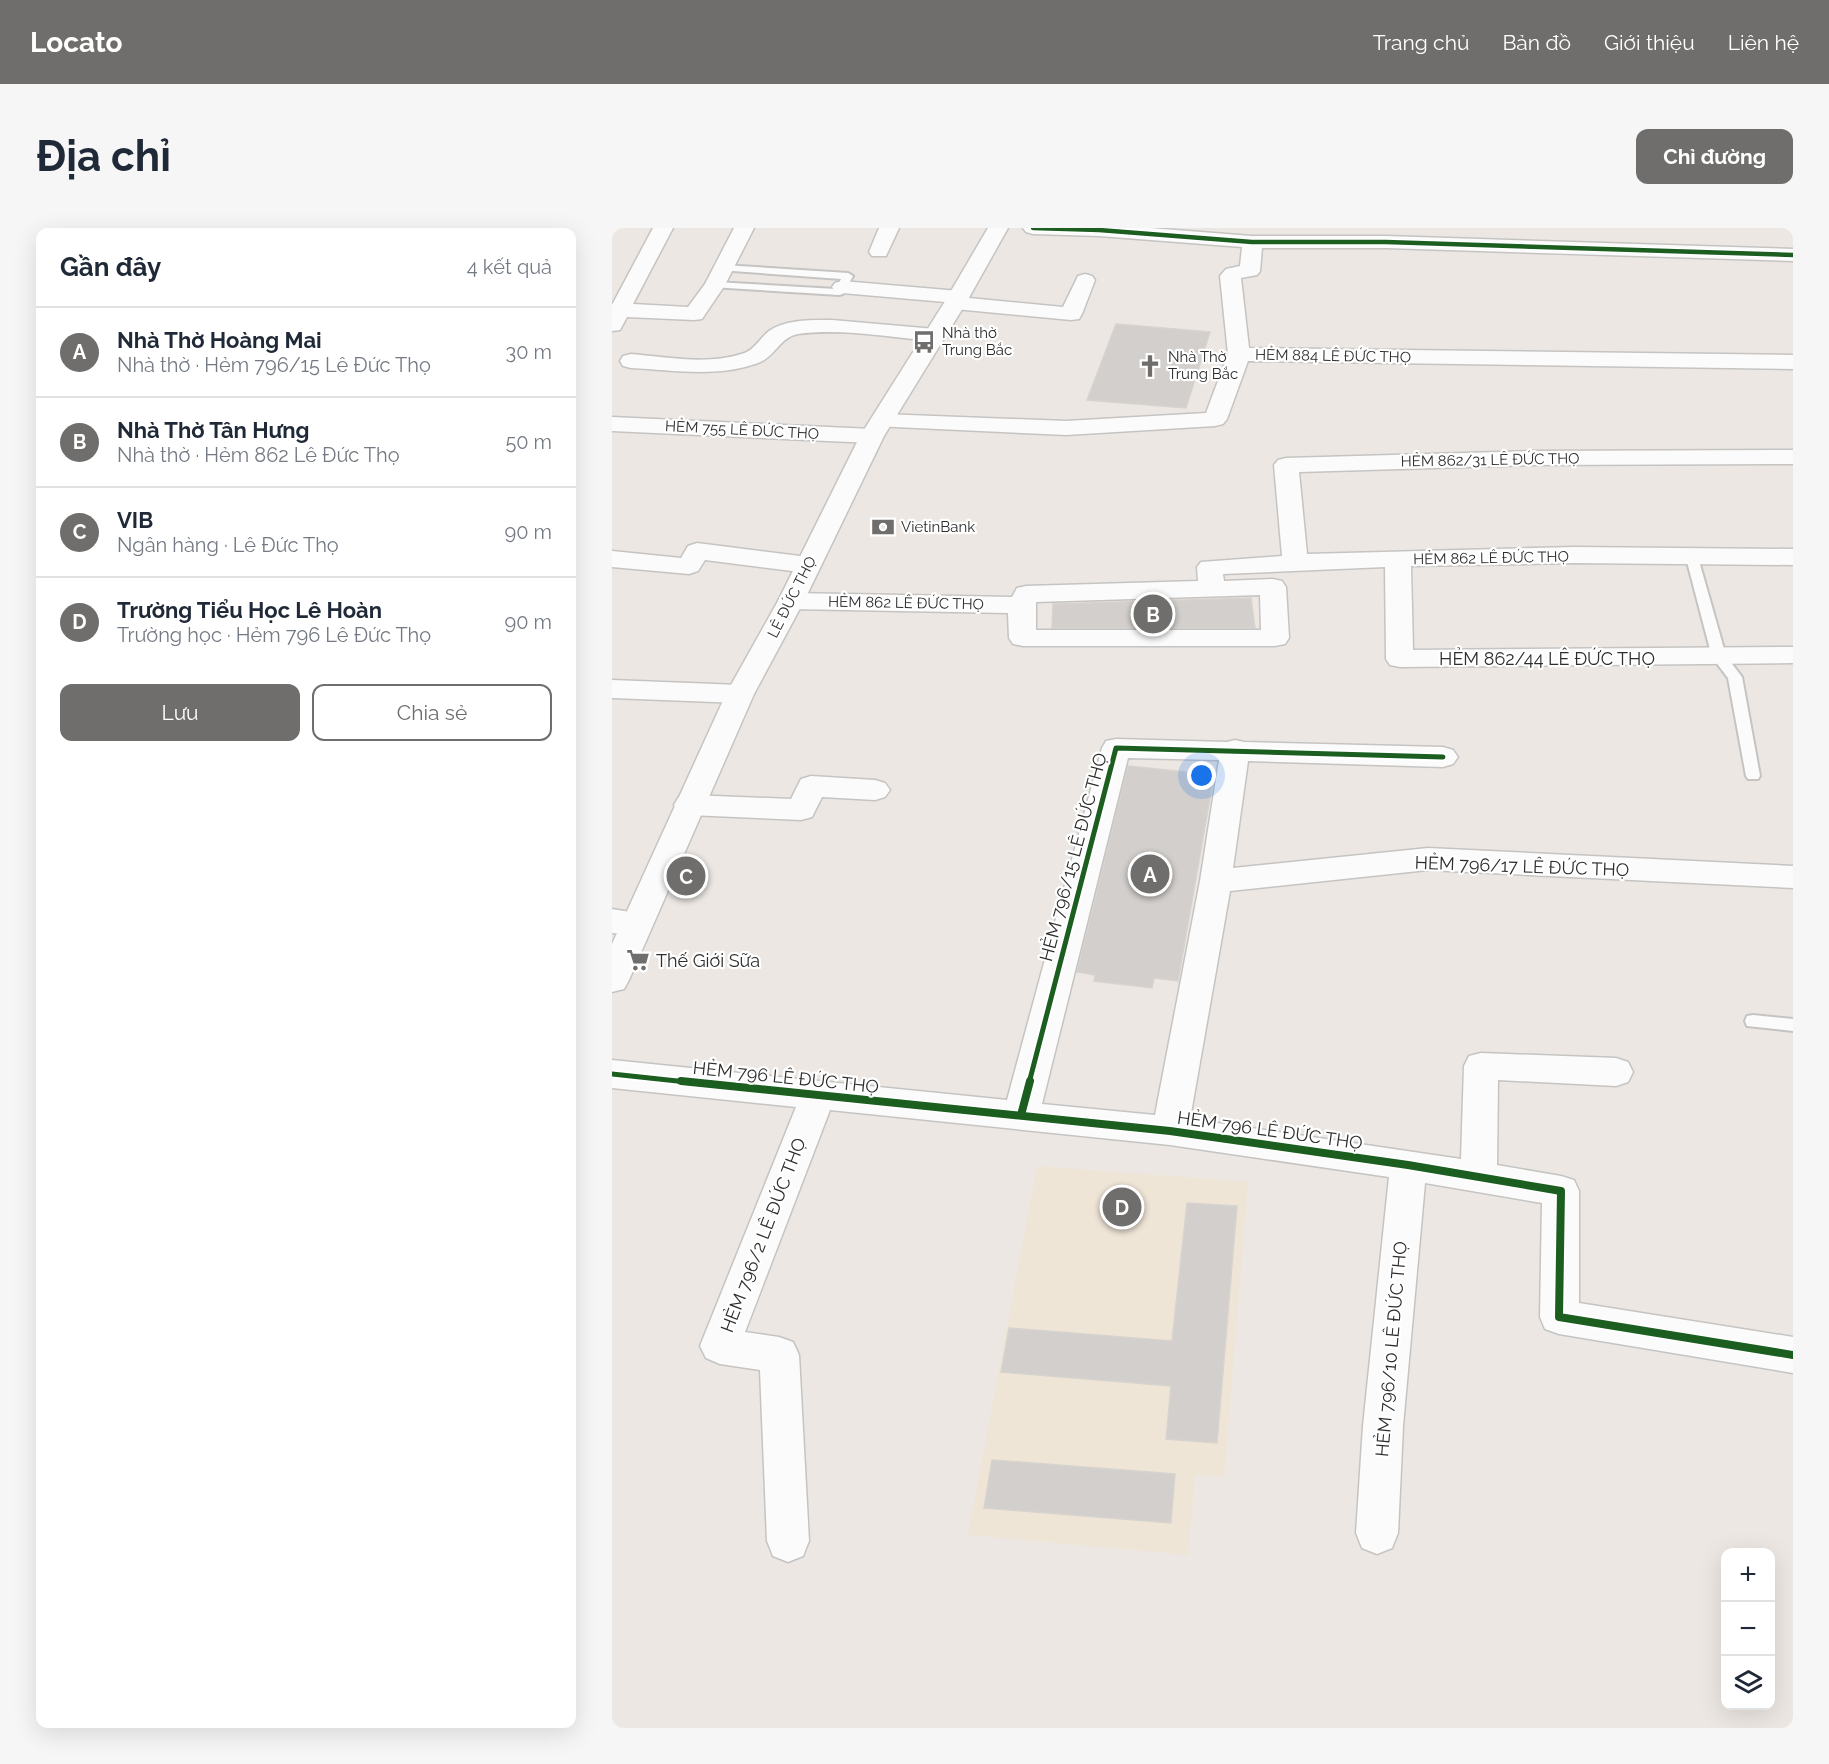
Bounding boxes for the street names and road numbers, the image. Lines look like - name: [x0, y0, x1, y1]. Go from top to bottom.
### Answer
- street label: HẺM 884 LÊ ĐỨC THỌ: [1255, 346, 1411, 366]
- street label: HẺM 755 LÊ ĐỨC THỌ: [665, 417, 819, 443]
- street label: HẺM 862/31 LÊ ĐỨC THỌ: [1400, 449, 1580, 471]
- street label: HẺM 862 LÊ ĐỨC THỌ: [1413, 548, 1569, 568]
- street label: LÊ ĐỨC THỌ: [764, 553, 820, 641]
- street label: HẺM 862 LÊ ĐỨC THỌ: [828, 593, 984, 613]
- street label: HẺM 862/44 LÊ ĐỨC THỌ: [1439, 647, 1655, 669]
- street label: HẺM 796/15 LÊ ĐỨC THỌ: [1034, 750, 1111, 964]
- street label: HẺM 796/17 LÊ ĐỨC THỌ: [1414, 851, 1630, 880]
- street label: HẺM 796 LÊ ĐỨC THỌ: [692, 1056, 880, 1097]
- street label: HẺM 796 LÊ ĐỨC THỌ: [1176, 1106, 1364, 1153]
- street label: HẺM 796/2 LÊ ĐỨC THỌ: [715, 1134, 810, 1335]
- street label: HẺM 796/10 LÊ ĐỨC THỌ: [1370, 1240, 1411, 1458]

